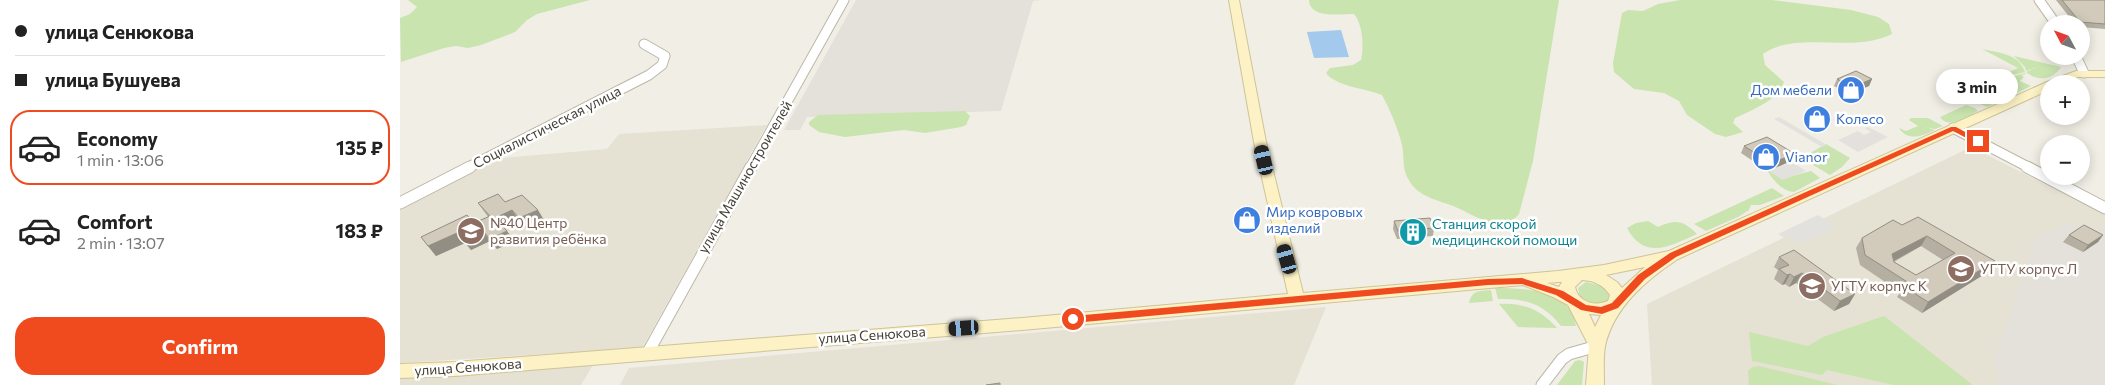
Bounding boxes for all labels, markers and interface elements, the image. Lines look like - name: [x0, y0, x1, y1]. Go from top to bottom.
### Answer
- north arrow: [2040, 15, 2090, 65]
- map controls: [2040, 15, 2090, 185]
- text: улица Сенюкова: [45, 20, 194, 43]
- text: улица Бушуева: [45, 68, 181, 91]
- callout: 3 min: [1937, 68, 2019, 104]
- shop icon: Дом мебели: [1836, 75, 1866, 105]
- button: +: [2040, 75, 2090, 125]
- text: 3 min: [1957, 77, 1997, 96]
- place label: Дом мебели: [1751, 81, 1832, 98]
- street label: Социалистическая улица: [470, 82, 624, 171]
- street label: улица Машиностроителей: [694, 98, 795, 256]
- shop icon: Колесо: [1802, 104, 1832, 134]
- place label: Колесо: [1836, 110, 1884, 127]
- icon: car: [17, 125, 62, 170]
- text: Economy: [77, 127, 158, 150]
- route end: [1967, 130, 1989, 152]
- button: −: [2040, 135, 2090, 185]
- text: 135 ₽: [336, 136, 383, 159]
- shop icon: Vianor: [1751, 142, 1781, 172]
- car: [1253, 144, 1274, 176]
- place label: Vianor: [1785, 148, 1828, 165]
- text: 1 min · 13:06: [77, 150, 164, 169]
- place label: Мир ковровых изделий: [1266, 203, 1363, 236]
- shop icon: Мир ковровых изделий: [1232, 205, 1262, 235]
- icon: car: [17, 208, 62, 253]
- text: Comfort: [77, 210, 153, 233]
- place label: №40 Центр развития ребёнка: [490, 214, 607, 247]
- place label: Станция скорой медицинской помощи: [1432, 215, 1577, 248]
- school or university icon: №40 Центр развития ребёнка: [456, 216, 486, 246]
- building icon: Станция скорой медицинской помощи: [1398, 217, 1428, 247]
- text: 183 ₽: [336, 219, 383, 242]
- text: 2 min · 13:07: [77, 233, 165, 252]
- car: [1275, 243, 1298, 275]
- school or university icon: УГТУ корпус Л: [1946, 254, 1976, 284]
- place label: УГТУ корпус Л: [1980, 260, 2077, 277]
- school or university icon: УГТУ корпус К: [1797, 271, 1827, 301]
- place label: УГТУ корпус К: [1831, 277, 1927, 294]
- route start: [1062, 308, 1084, 330]
- button: Confirm: [15, 317, 385, 375]
- car: [948, 319, 979, 337]
- street label: улица Сенюкова: [818, 322, 926, 347]
- street label: улица Сенюкова: [414, 354, 522, 379]

